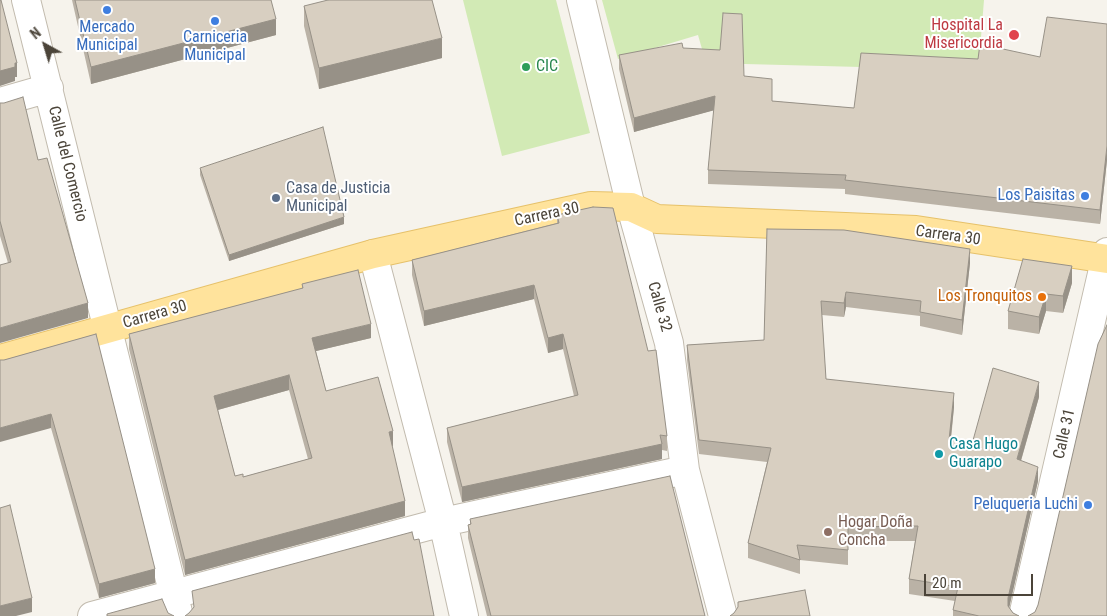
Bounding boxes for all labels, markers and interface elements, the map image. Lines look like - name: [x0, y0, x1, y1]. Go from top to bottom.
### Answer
- marker: Mercado Municipal: [101, 4, 113, 16]
- marker: Carniceria Municipal: [209, 15, 221, 27]
- place label: Hospital La Misericordia: [924, 16, 1003, 54]
- place label: Mercado Municipal: [76, 18, 138, 56]
- north arrow: [20, 20, 70, 70]
- text: N: [27, 24, 44, 42]
- place label: Carniceria Municipal: [183, 28, 247, 66]
- marker: Hospital La Misericordia: [1007, 28, 1021, 42]
- place label: CIC: [536, 57, 558, 77]
- marker: CIC: [520, 61, 532, 73]
- street label: Calle del Comercio: [43, 104, 91, 224]
- place label: Casa de Justicia Municipal: [286, 179, 390, 217]
- place label: Los Paisitas: [998, 186, 1075, 206]
- marker: Los Paisitas: [1079, 190, 1091, 202]
- marker: Casa de Justicia Municipal: [270, 192, 282, 204]
- street label: Carrera 30: [513, 199, 581, 231]
- street label: Carrera 30: [914, 222, 982, 250]
- street label: Calle 32: [643, 280, 675, 334]
- place label: Los Tronquitos: [938, 287, 1032, 307]
- marker: Los Tronquitos: [1036, 291, 1048, 303]
- street label: Carrera 30: [121, 297, 189, 333]
- street label: Calle 31: [1050, 407, 1080, 461]
- place label: Casa Hugo Guarapo: [949, 435, 1018, 473]
- marker: Casa Hugo Guarapo: [933, 448, 945, 460]
- place label: Peluqueria Luchi: [973, 495, 1078, 515]
- marker: Peluqueria Luchi: [1082, 499, 1094, 511]
- place label: Hogar Doña Concha: [838, 513, 913, 551]
- marker: Hogar Doña Concha: [822, 526, 834, 538]
- scale bar: [927, 564, 1036, 596]
- text: 20 m: [932, 574, 962, 592]

